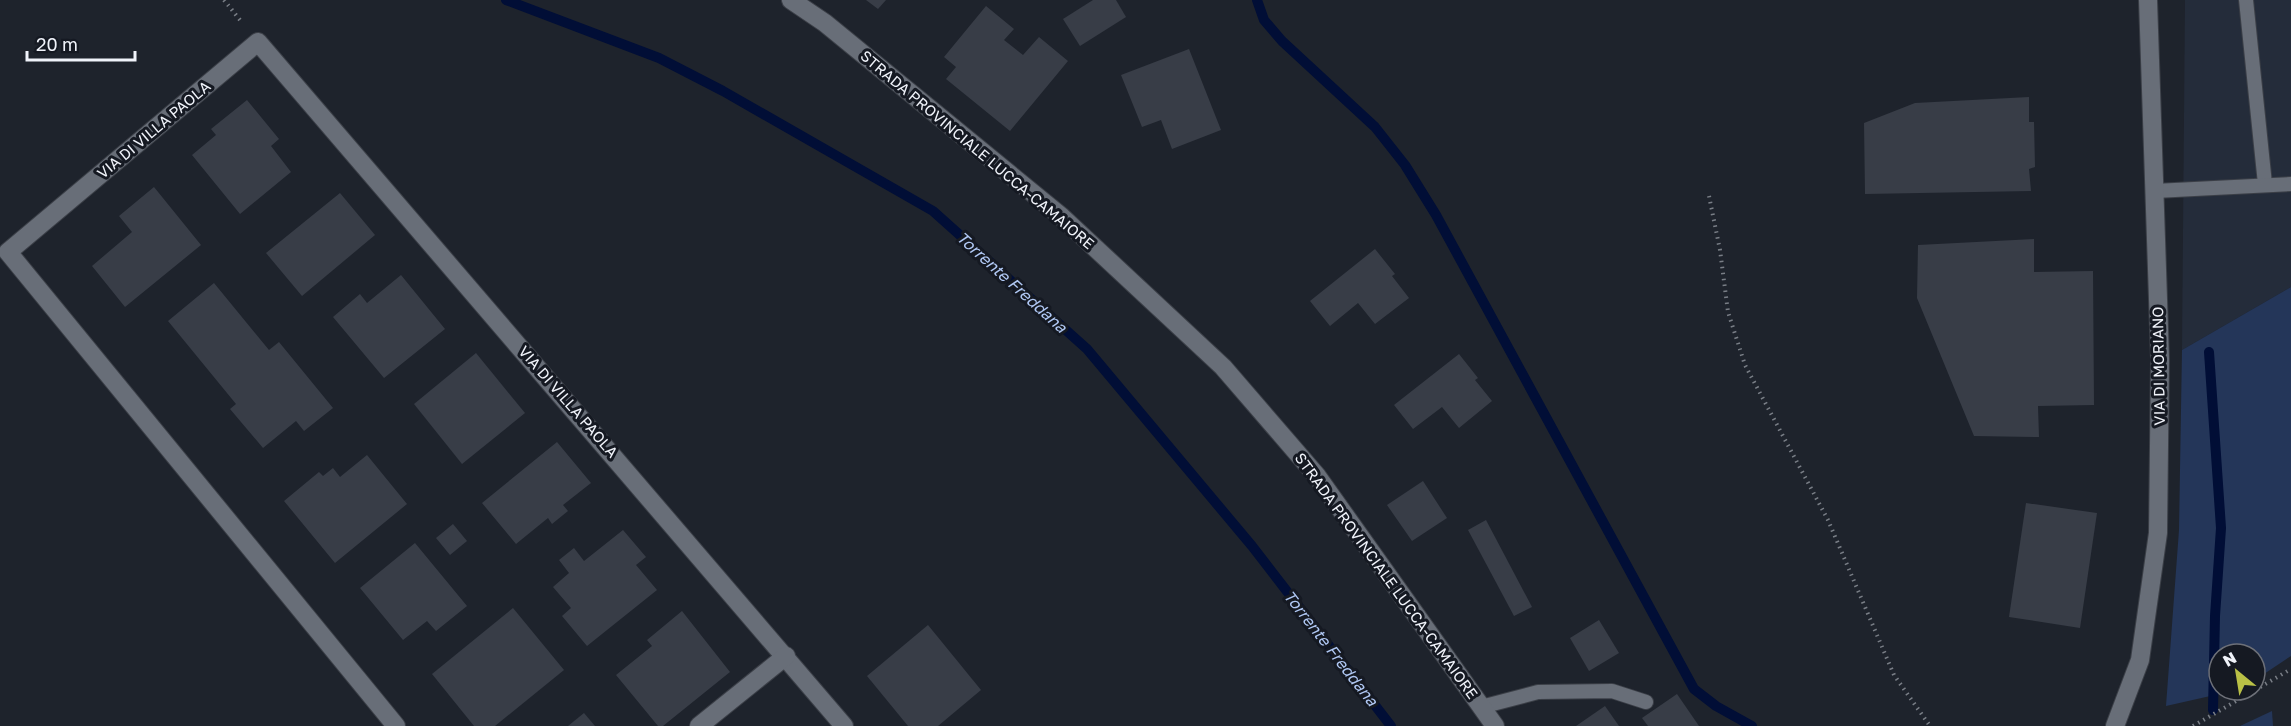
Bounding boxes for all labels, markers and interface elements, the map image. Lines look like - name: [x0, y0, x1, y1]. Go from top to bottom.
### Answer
- scale bar: [27, 24, 135, 62]
- text: 20 m: [36, 33, 78, 55]
- street label: STRADA PROVINCIALE LUCCA-CAMAIORE: [857, 46, 1098, 252]
- street label: VIA DI VILLA PAOLA: [93, 77, 214, 182]
- water label: Torrente Freddana: [953, 227, 1072, 337]
- street label: VIA DI MORIANO: [2148, 306, 2168, 426]
- street label: VIA DI VILLA PAOLA: [515, 342, 622, 461]
- street label: STRADA PROVINCIALE LUCCA-CAMAIORE: [1292, 449, 1482, 702]
- water label: Torrente Freddana: [1280, 586, 1383, 711]
- north arrow: [2207, 642, 2267, 702]
- text: N: [2219, 647, 2240, 671]

